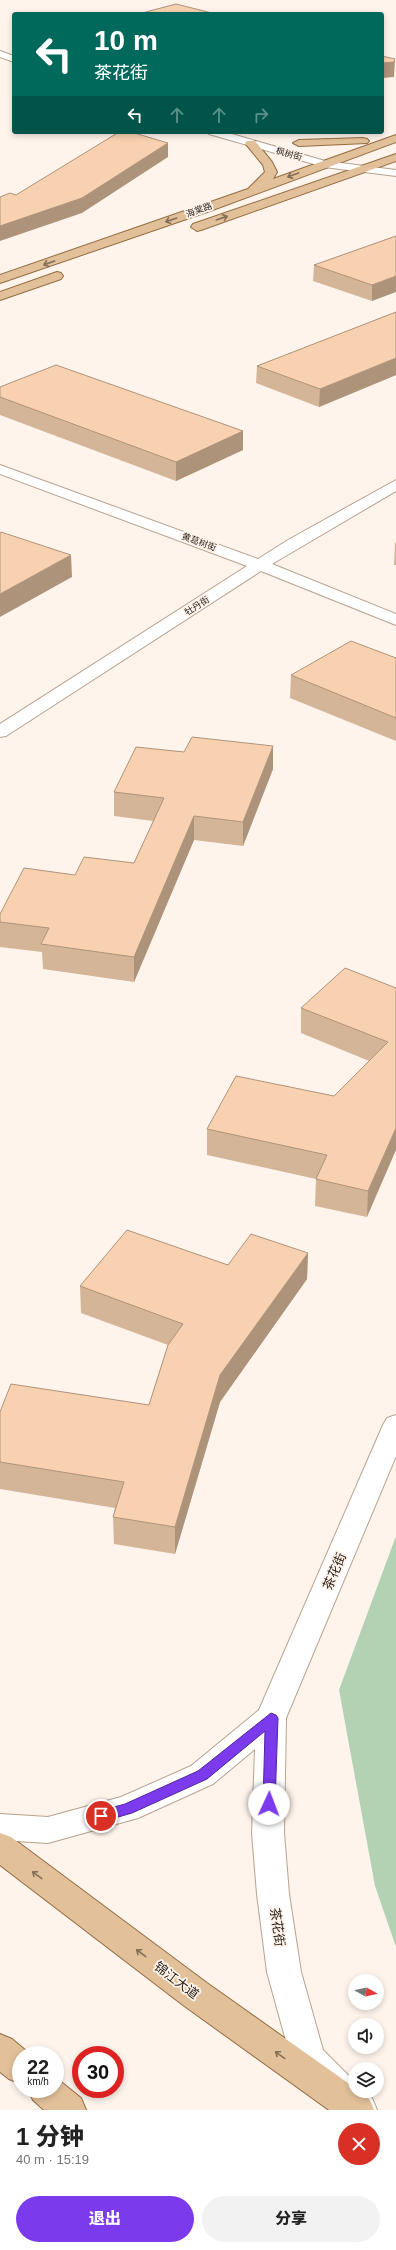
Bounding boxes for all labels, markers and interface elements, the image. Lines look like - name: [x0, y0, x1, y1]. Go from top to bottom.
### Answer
- text: 10 m: [94, 25, 158, 56]
- icon: left: [28, 28, 80, 80]
- text: 茶花街: [94, 63, 148, 83]
- icon: left: [124, 104, 146, 126]
- icon: ahead: [166, 104, 188, 126]
- icon: ahead: [208, 104, 230, 126]
- icon: right: [250, 104, 272, 126]
- street label: 枫树街: [275, 145, 304, 163]
- one-way arrow: [287, 172, 300, 179]
- street label: 海棠路: [185, 201, 213, 219]
- one-way arrow: [215, 214, 227, 222]
- one-way arrow: [165, 217, 178, 224]
- one-way arrow: [43, 259, 55, 267]
- street label: 黄葛树街: [180, 530, 218, 553]
- street label: 牡丹街: [183, 594, 211, 618]
- street label: 茶花街: [320, 1550, 349, 1592]
- position arrow: [248, 1783, 290, 1825]
- pin: [84, 1799, 118, 1833]
- icon: arrive: [90, 1805, 112, 1827]
- one-way arrow: [32, 1871, 43, 1879]
- street label: 茶花街: [267, 1907, 288, 1947]
- one-way arrow: [135, 1949, 146, 1957]
- street label: 锦江大道: [151, 1959, 202, 2002]
- north arrow: [348, 1974, 384, 2010]
- map controls: [348, 1974, 384, 2098]
- button: sound: [348, 2018, 384, 2054]
- speed limit sign: 30: [72, 2046, 124, 2098]
- one-way arrow: [274, 2050, 285, 2059]
- text: 22: [27, 2056, 49, 2078]
- button: layers: [348, 2062, 384, 2098]
- text: km/h: [27, 2076, 49, 2087]
- text: 1 分钟: [16, 2123, 84, 2150]
- button: close: [338, 2123, 380, 2165]
- text: 40 m · 15:19: [16, 2152, 89, 2167]
- button: 退出: [16, 2196, 194, 2242]
- button: 分享: [202, 2196, 380, 2242]

